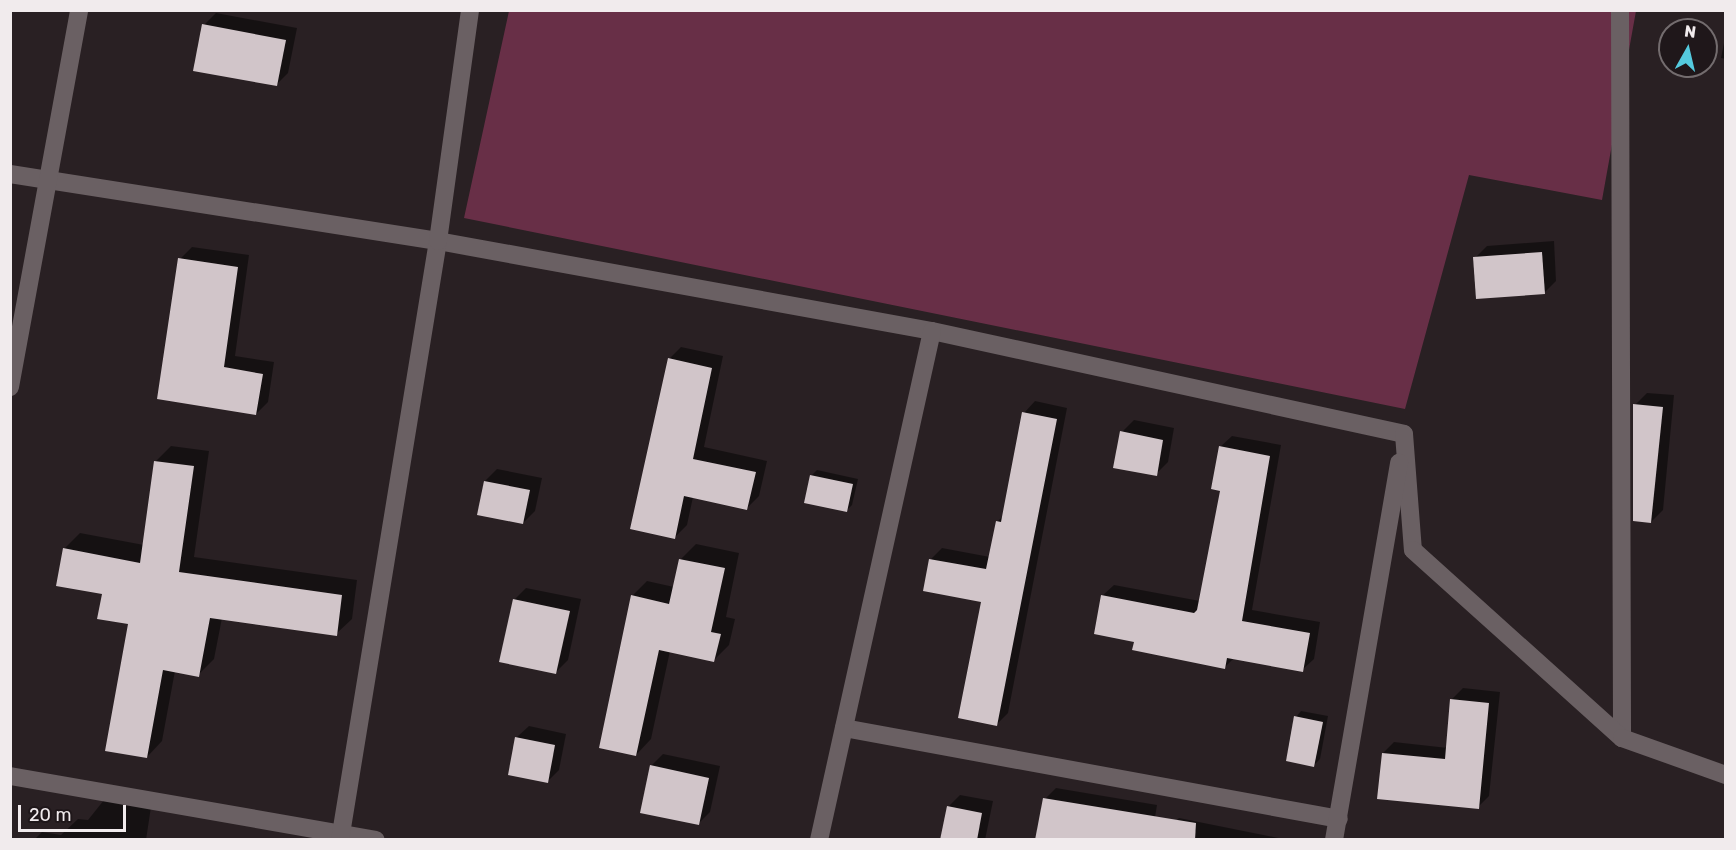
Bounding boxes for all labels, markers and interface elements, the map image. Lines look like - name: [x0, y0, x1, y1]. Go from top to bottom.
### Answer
- north arrow: [1658, 18, 1718, 78]
- text: N: [1683, 21, 1697, 42]
- scale bar: [21, 793, 129, 831]
- text: 20 m: [29, 804, 71, 826]

